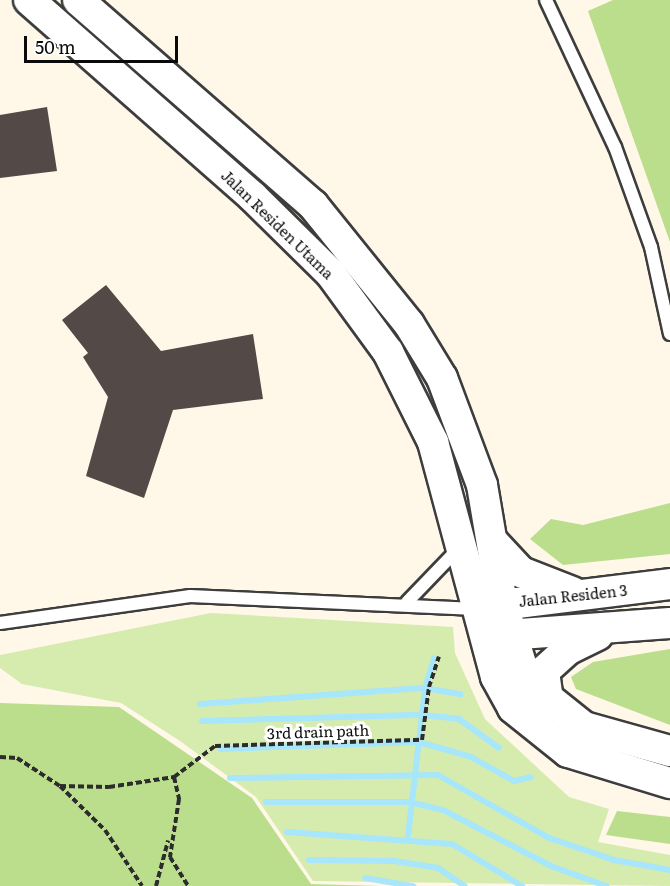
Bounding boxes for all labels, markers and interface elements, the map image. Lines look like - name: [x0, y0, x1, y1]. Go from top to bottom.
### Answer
- scale bar: [27, 24, 182, 62]
- text: 50 m: [35, 33, 76, 60]
- street label: Jalan Residen Utama: [218, 166, 338, 282]
- street label: Jalan Residen 3: [518, 580, 628, 610]
- street label: 3rd drain path: [267, 720, 369, 742]

